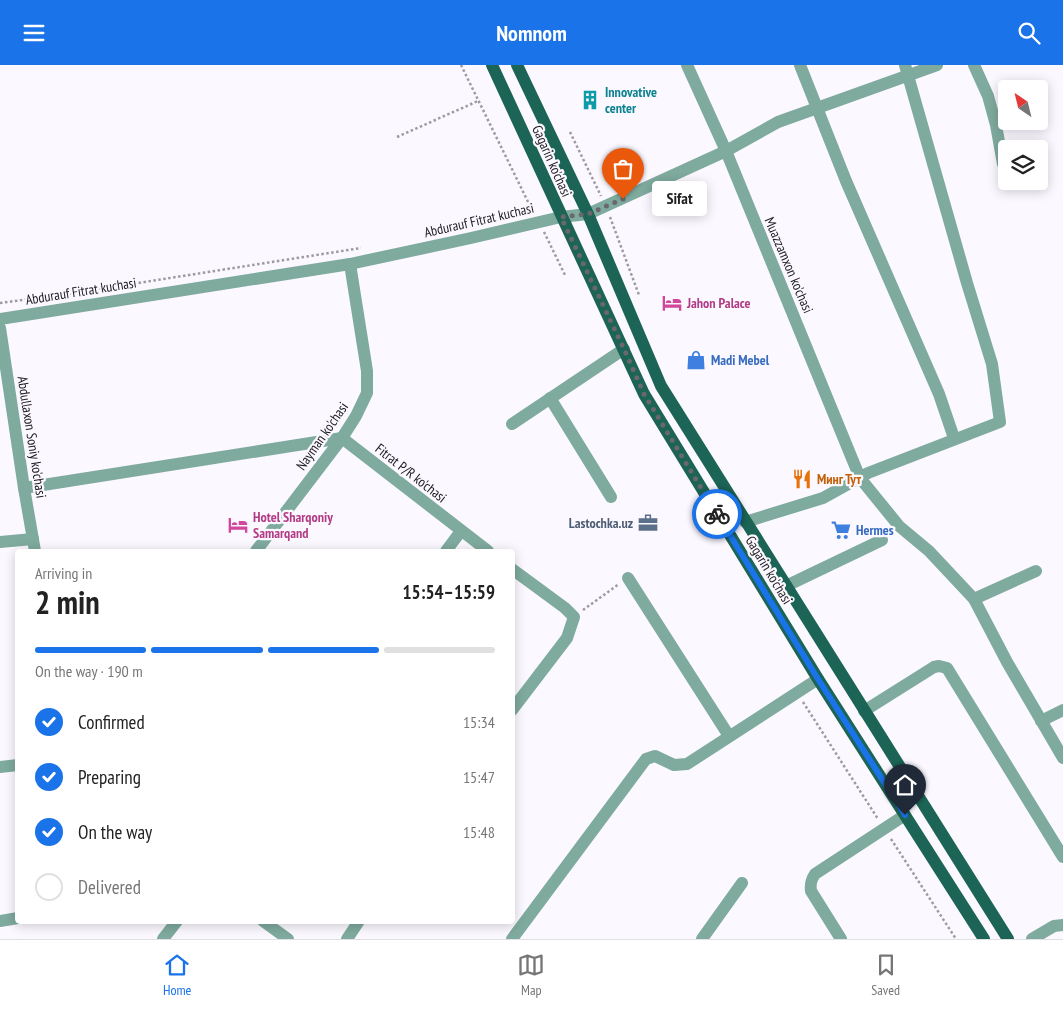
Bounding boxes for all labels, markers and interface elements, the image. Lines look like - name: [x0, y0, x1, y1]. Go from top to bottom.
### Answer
- icon: menu: [20, 19, 48, 47]
- text: Nomnom: [496, 19, 567, 47]
- icon: search: [1015, 19, 1043, 47]
- north arrow: [998, 80, 1048, 130]
- map controls: [998, 80, 1048, 190]
- place label: Innovative center: [605, 83, 657, 117]
- building icon: Innovative center: [579, 89, 601, 111]
- street label: Gagarin ko'chasi: [528, 122, 576, 200]
- button: layers: [998, 140, 1048, 190]
- pin: [602, 148, 644, 199]
- icon: bag: [609, 155, 637, 183]
- callout: Sifat: [653, 181, 708, 217]
- text: Sifat: [666, 188, 693, 208]
- street label: Abdurauf Fitrat kuchasi: [422, 199, 536, 241]
- street label: Muazzamxon ko'chasi: [761, 214, 817, 316]
- street label: Abdurauf Fitrat kuchasi: [24, 273, 138, 309]
- hotel icon: Jahon Palace: [661, 292, 683, 314]
- place label: Jahon Palace: [686, 294, 751, 312]
- shop icon: Madi Mebel: [685, 349, 707, 371]
- place label: Madi Mebel: [711, 351, 770, 369]
- street label: Abdullaxon Soniy ko'chasi: [13, 375, 51, 499]
- street label: Nayman ko'chasi: [292, 399, 352, 473]
- street label: Fitrat P/R ko'chasi: [372, 440, 450, 506]
- restaurant icon: Минг Тут: [791, 468, 813, 490]
- place label: Минг Тут: [817, 470, 861, 488]
- courier: [692, 489, 742, 539]
- icon: bike: [703, 500, 731, 528]
- place label: Hotel Sharqoniy Samarqand: [253, 508, 333, 542]
- office icon: Lastochka.uz: [637, 512, 659, 534]
- hotel icon: Hotel Sharqoniy Samarqand: [227, 514, 249, 536]
- place label: Lastochka.uz: [569, 514, 633, 532]
- supermarket icon: Hermes: [830, 519, 852, 541]
- place label: Hermes: [856, 521, 894, 539]
- street label: Gagarin ko'chasi: [742, 532, 796, 608]
- text: Arriving in: [35, 563, 92, 583]
- text: 15:54–15:59: [402, 580, 495, 604]
- text: 2 min: [35, 581, 100, 623]
- text: On the way · 190 m: [35, 661, 143, 681]
- icon: check: [35, 708, 63, 736]
- text: Confirmed: [78, 710, 145, 734]
- text: 15:34: [463, 712, 495, 732]
- icon: check: [35, 763, 63, 791]
- pin: [884, 764, 926, 815]
- text: Preparing: [78, 765, 141, 789]
- text: 15:47: [463, 767, 495, 787]
- icon: home: [891, 771, 919, 799]
- icon: check: [35, 818, 63, 846]
- text: On the way: [78, 820, 152, 844]
- text: 15:48: [463, 822, 495, 842]
- text: Delivered: [78, 875, 141, 899]
- tab: Home: [163, 951, 191, 999]
- tab: Map: [517, 951, 545, 999]
- tab: Saved: [871, 951, 900, 999]

